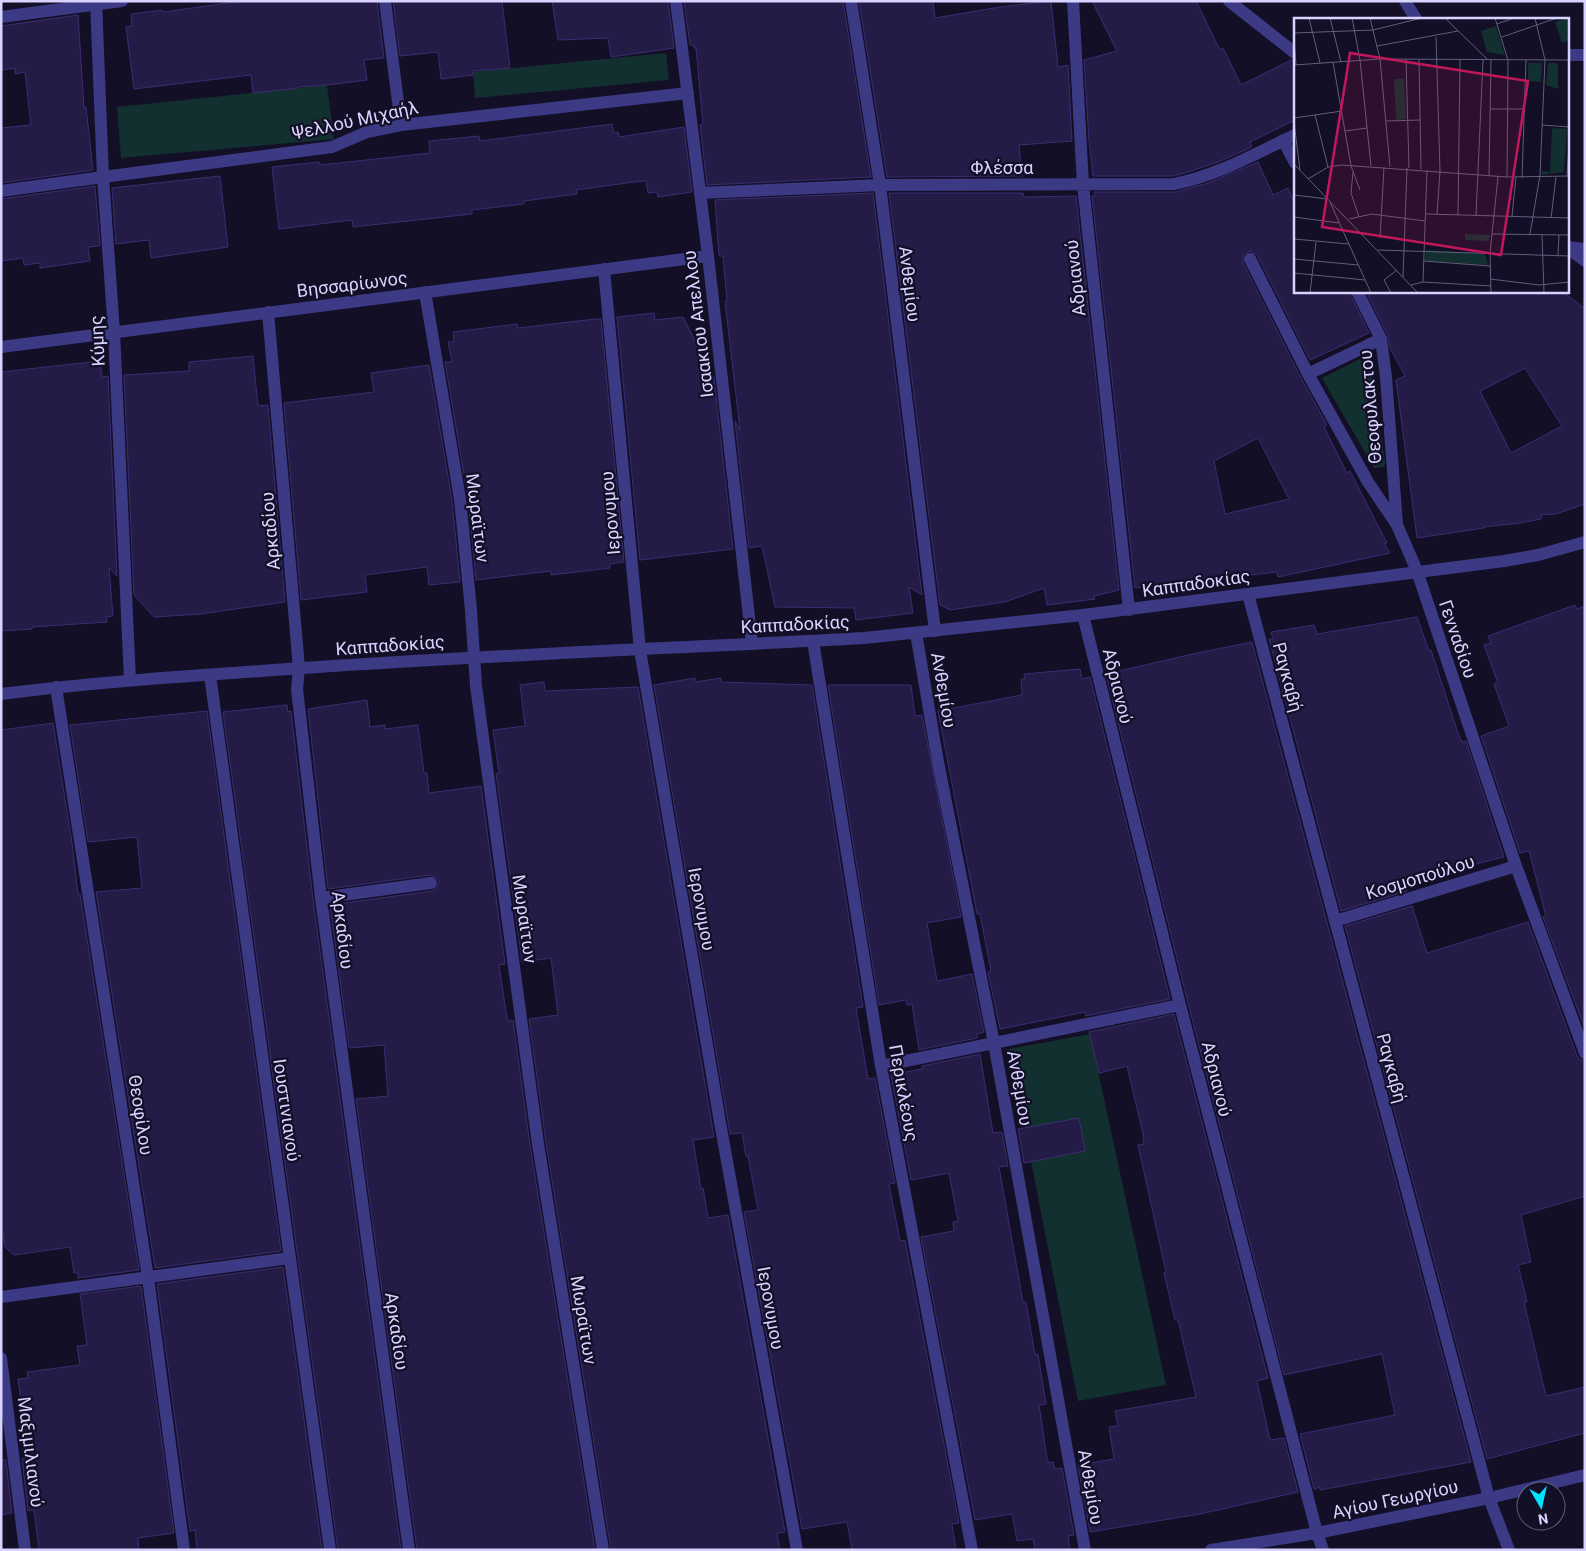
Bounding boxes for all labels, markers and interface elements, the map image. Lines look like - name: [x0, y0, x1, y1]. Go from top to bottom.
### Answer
- inset map: [1294, 18, 1568, 292]
- street label: Ψελλού Μιχαήλ: [290, 96, 420, 144]
- street label: Φλέσσα: [971, 157, 1034, 178]
- street label: Αδριανού: [1061, 239, 1089, 317]
- street label: Ανθεμίου: [895, 245, 925, 323]
- street label: Ισαακιου Απελλου: [679, 249, 717, 399]
- street label: Βησσαρίωνος: [295, 267, 409, 301]
- street label: Κύμης: [85, 315, 109, 367]
- street label: Θεοφυλακτου: [1355, 349, 1385, 465]
- street label: Ιερονυμου: [596, 470, 624, 556]
- street label: Μωραϊτων: [462, 472, 494, 564]
- street label: Αρκαδίου: [256, 491, 284, 571]
- street label: Καππαδοκίας: [1141, 565, 1251, 601]
- street label: Γενναδίου: [1435, 597, 1481, 681]
- street label: Καππαδοκίας: [740, 611, 850, 637]
- street label: Καππαδοκίας: [335, 631, 445, 659]
- street label: Ραγκαβή: [1269, 640, 1307, 714]
- street label: Αδριανού: [1099, 646, 1137, 726]
- street label: Ανθεμίου: [927, 651, 961, 729]
- street label: Κοσμοπούλου: [1363, 850, 1477, 904]
- street label: Ιερονυμου: [684, 866, 720, 952]
- street label: Μωραϊτων: [508, 873, 542, 965]
- street label: Αρκαδίου: [328, 890, 358, 970]
- street label: Ραγκαβή: [1373, 1031, 1411, 1105]
- street label: Αδριανού: [1198, 1039, 1236, 1119]
- street label: Περικλέους: [885, 1043, 923, 1143]
- street label: Ανθεμίου: [1003, 1049, 1037, 1127]
- street label: Ιουστινιανού: [269, 1057, 305, 1163]
- street label: Θεοφίλου: [124, 1073, 158, 1157]
- street label: Ιερονυμου: [753, 1265, 789, 1351]
- street label: Μωραϊτων: [567, 1274, 601, 1366]
- street label: Αρκαδίου: [381, 1291, 413, 1371]
- street label: Μαξιμιλιανού: [14, 1396, 48, 1508]
- street label: Ανθεμίου: [1074, 1448, 1108, 1526]
- street label: Αγίου Γεωργίου: [1330, 1475, 1460, 1523]
- north arrow: [1516, 1481, 1566, 1531]
- text: N: [1537, 1510, 1549, 1528]

